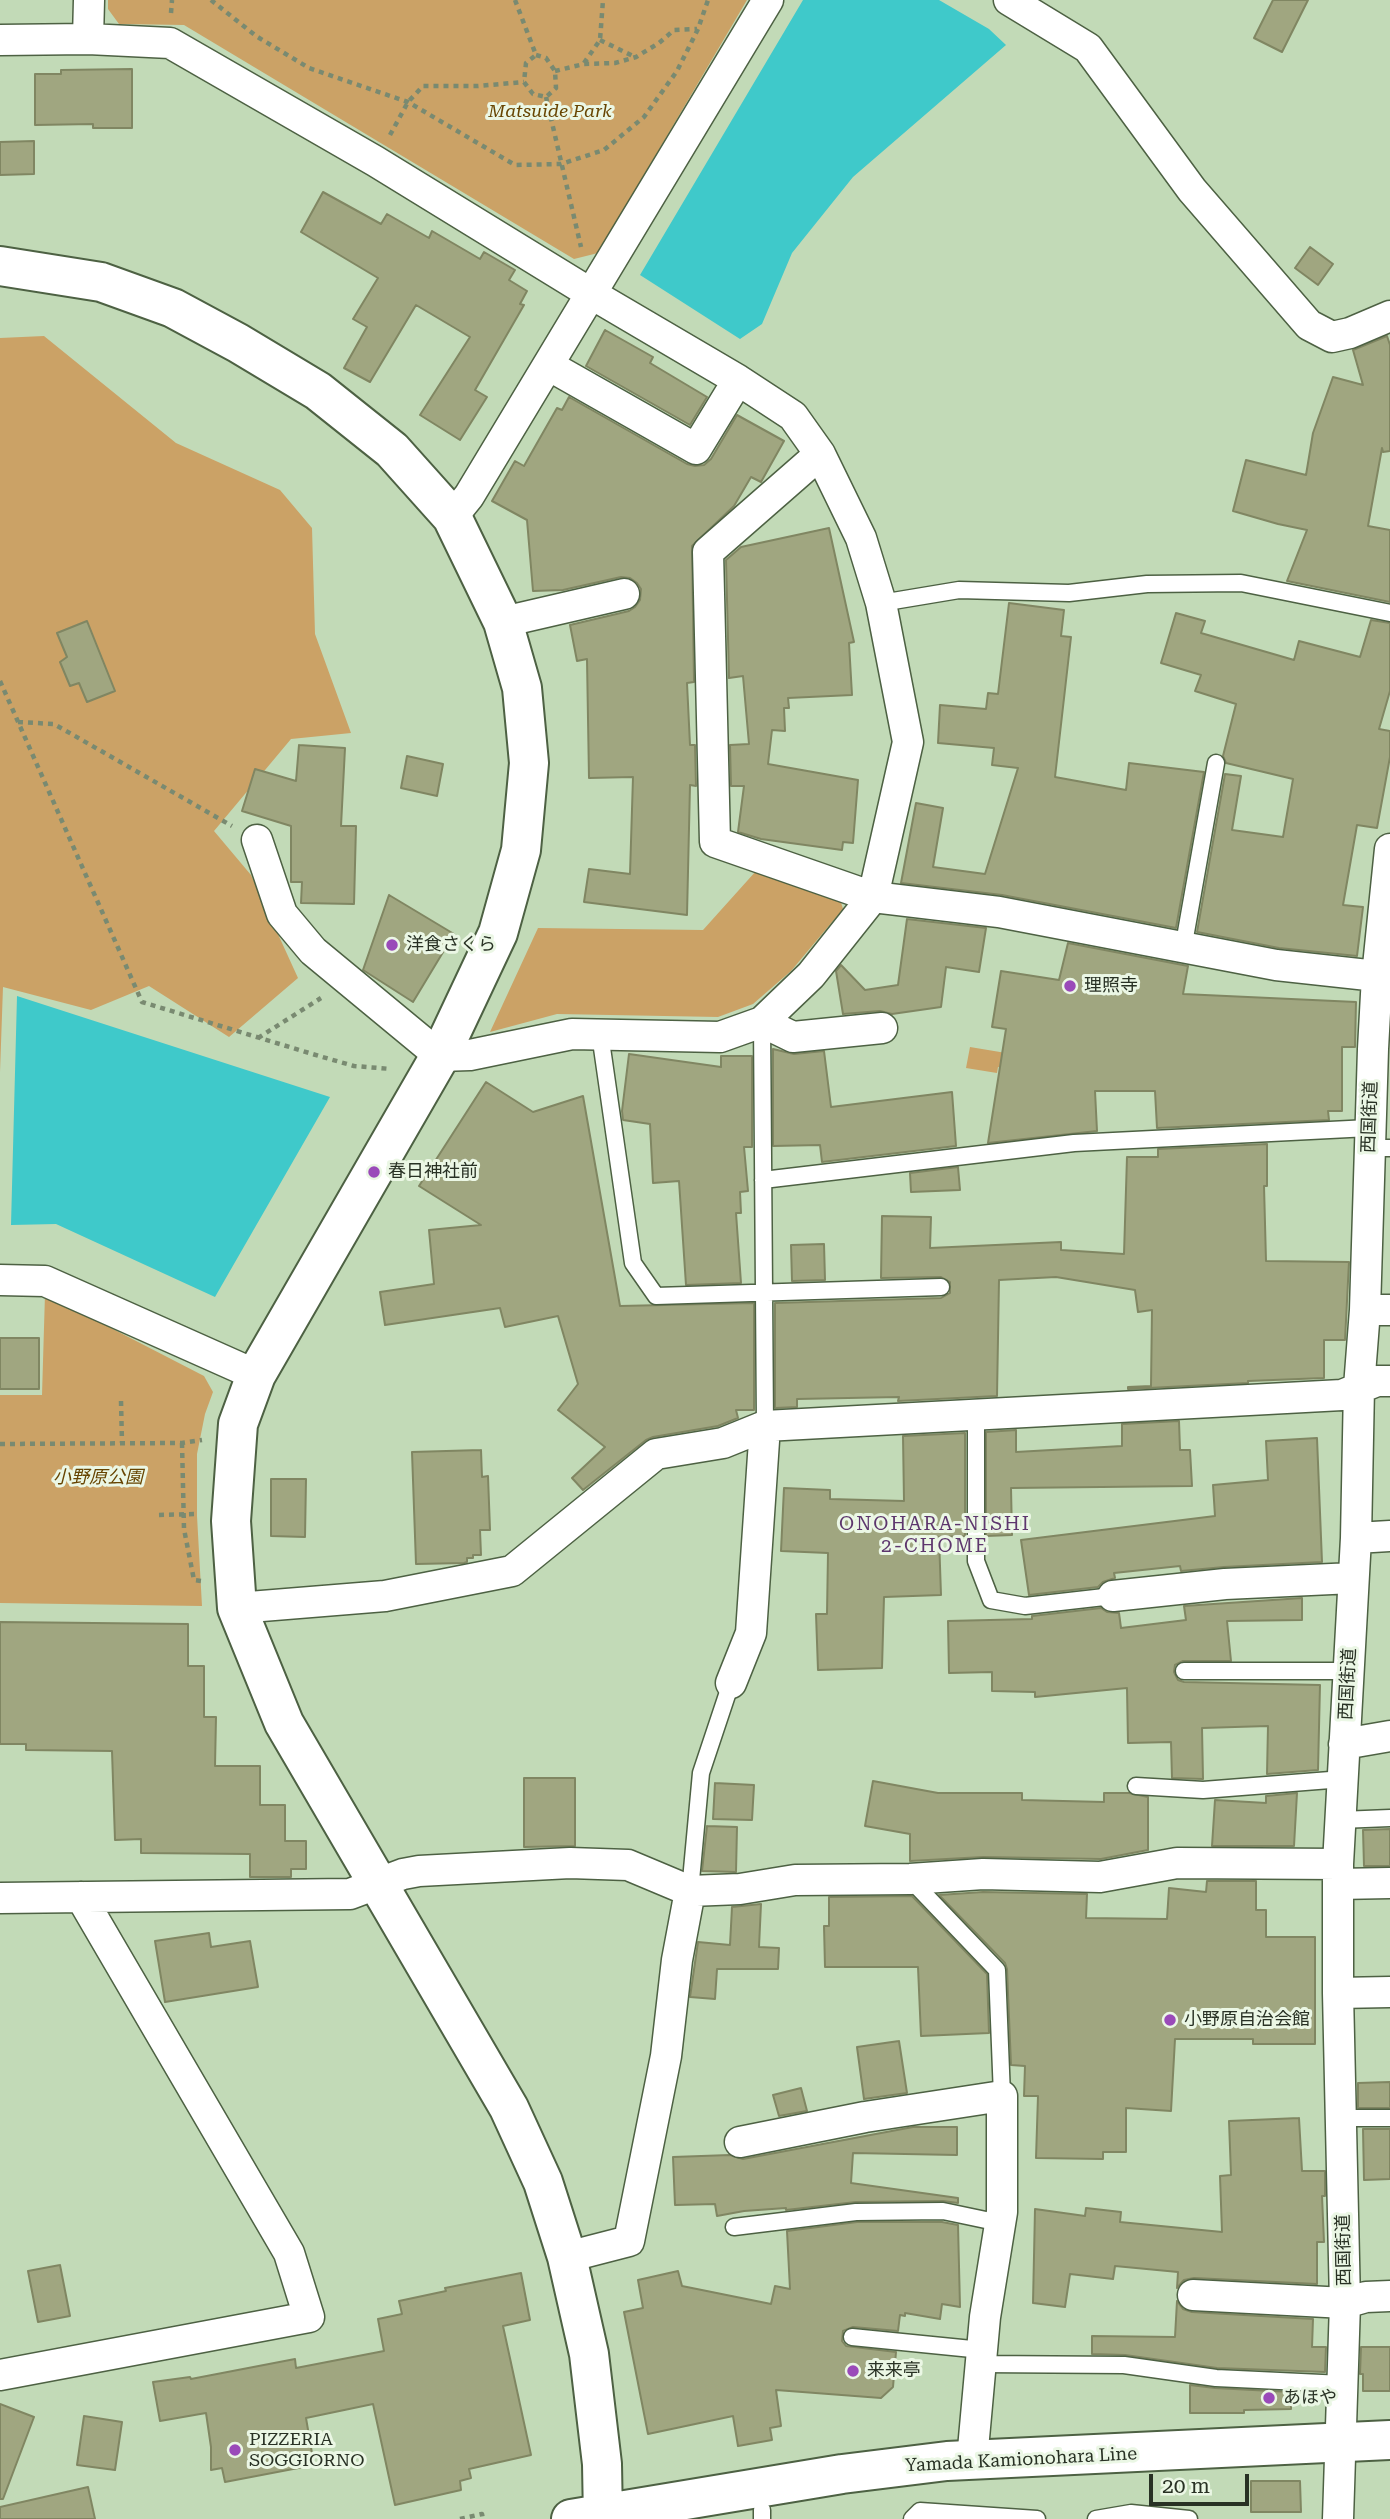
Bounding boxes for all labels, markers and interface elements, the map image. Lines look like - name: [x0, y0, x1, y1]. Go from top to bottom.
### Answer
- park label: Matsuide Park: [488, 101, 612, 123]
- place label: 洋食さくら: [406, 934, 496, 956]
- marker: 洋食さくら: [384, 937, 400, 953]
- place label: 理照寺: [1084, 975, 1138, 997]
- marker: 理照寺: [1062, 978, 1078, 994]
- street label: 西国街道: [1358, 1081, 1382, 1153]
- place label: 春日神社前: [388, 1161, 478, 1183]
- marker: 春日神社前: [366, 1164, 382, 1180]
- park label: 小野原公園: [53, 1467, 143, 1489]
- district label: ONOHARA-NISHI 2-CHOME: [841, 1513, 1029, 1557]
- street label: 西国街道: [1335, 1647, 1361, 1721]
- place label: 小野原自治会館: [1184, 2009, 1310, 2031]
- marker: 小野原自治会館: [1162, 2012, 1178, 2028]
- street label: 西国街道: [1333, 2214, 1355, 2286]
- place label: 来来亭: [867, 2360, 921, 2382]
- marker: 来来亭: [845, 2363, 861, 2379]
- place label: あほや: [1283, 2387, 1337, 2409]
- marker: あほや: [1261, 2390, 1277, 2406]
- place label: PIZZERIA SOGGIORNO: [249, 2429, 364, 2472]
- marker: PIZZERIA SOGGIORNO: [227, 2442, 243, 2458]
- street label: Yamada Kamionohara Line: [904, 2443, 1138, 2477]
- scale bar: [1152, 2460, 1252, 2504]
- text: 20 m: [1162, 2474, 1210, 2498]

